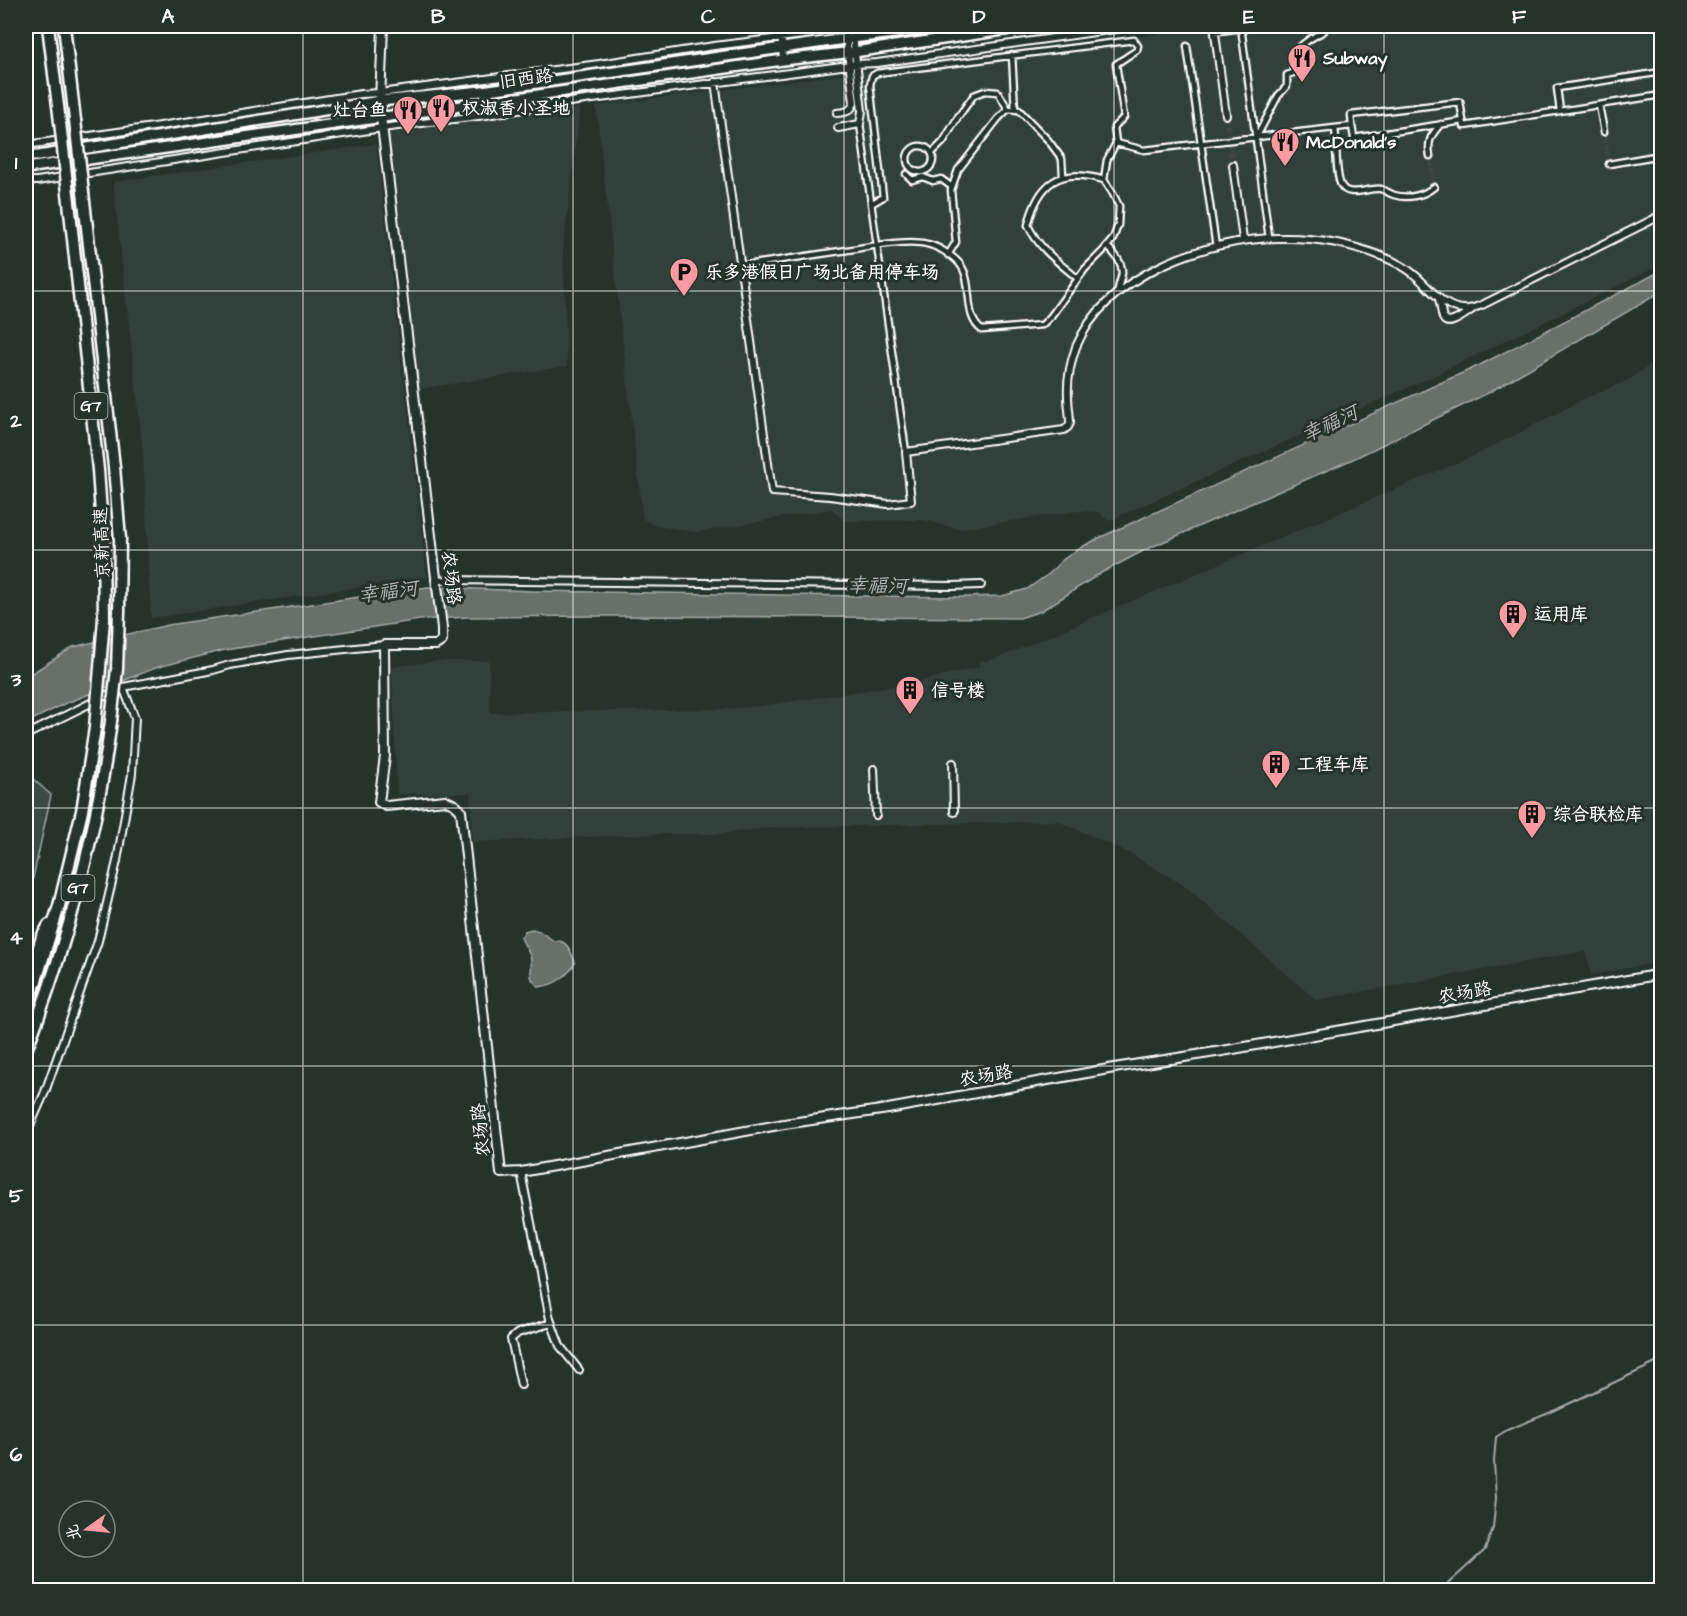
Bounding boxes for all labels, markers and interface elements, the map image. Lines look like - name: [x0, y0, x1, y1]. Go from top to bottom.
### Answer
- text: A: [162, 3, 175, 31]
- text: B: [431, 3, 446, 31]
- text: C: [701, 3, 716, 31]
- text: D: [973, 3, 986, 31]
- text: E: [1243, 3, 1255, 31]
- text: F: [1512, 3, 1527, 31]
- restaurant icon: Subway: [1286, 42, 1318, 84]
- place label: Subway: [1322, 46, 1388, 72]
- street label: 旧西路: [498, 63, 554, 95]
- restaurant icon: 权淑香小圣地: [425, 92, 457, 134]
- restaurant icon: 灶台鱼: [392, 94, 424, 136]
- place label: 权淑香小圣地: [462, 96, 570, 121]
- place label: 灶台鱼: [333, 98, 387, 123]
- restaurant icon: McDonald's: [1269, 126, 1301, 168]
- place label: McDonald's: [1306, 130, 1396, 155]
- text: 1: [15, 149, 18, 177]
- parking icon: 乐多港假日广场北备用停车场: [668, 256, 700, 298]
- place label: 乐多港假日广场北备用停车场: [705, 260, 939, 285]
- road number: G7: [74, 393, 107, 419]
- water label: 幸福河: [1297, 397, 1366, 449]
- text: 2: [9, 407, 22, 435]
- street label: 京新高速: [88, 507, 116, 579]
- street label: 农场路: [435, 550, 467, 606]
- water label: 幸福河: [847, 571, 910, 601]
- water label: 幸福河: [357, 574, 422, 610]
- building icon: 运用库: [1497, 598, 1529, 640]
- place label: 运用库: [1534, 602, 1588, 627]
- text: 3: [10, 666, 22, 694]
- building icon: 信号楼: [894, 674, 926, 716]
- place label: 信号楼: [931, 678, 985, 703]
- building icon: 工程车库: [1260, 748, 1292, 790]
- place label: 工程车库: [1297, 752, 1369, 777]
- building icon: 综合联检库: [1516, 798, 1548, 840]
- place label: 综合联检库: [1553, 802, 1643, 827]
- road number: G7: [62, 875, 94, 901]
- text: 4: [9, 924, 23, 952]
- street label: 农场路: [1436, 976, 1494, 1010]
- street label: 农场路: [957, 1059, 1015, 1093]
- street label: 农场路: [466, 1102, 496, 1158]
- text: 5: [9, 1182, 24, 1210]
- text: 6: [10, 1441, 23, 1469]
- north arrow: [57, 1499, 117, 1559]
- text: 北: [61, 1522, 86, 1543]

